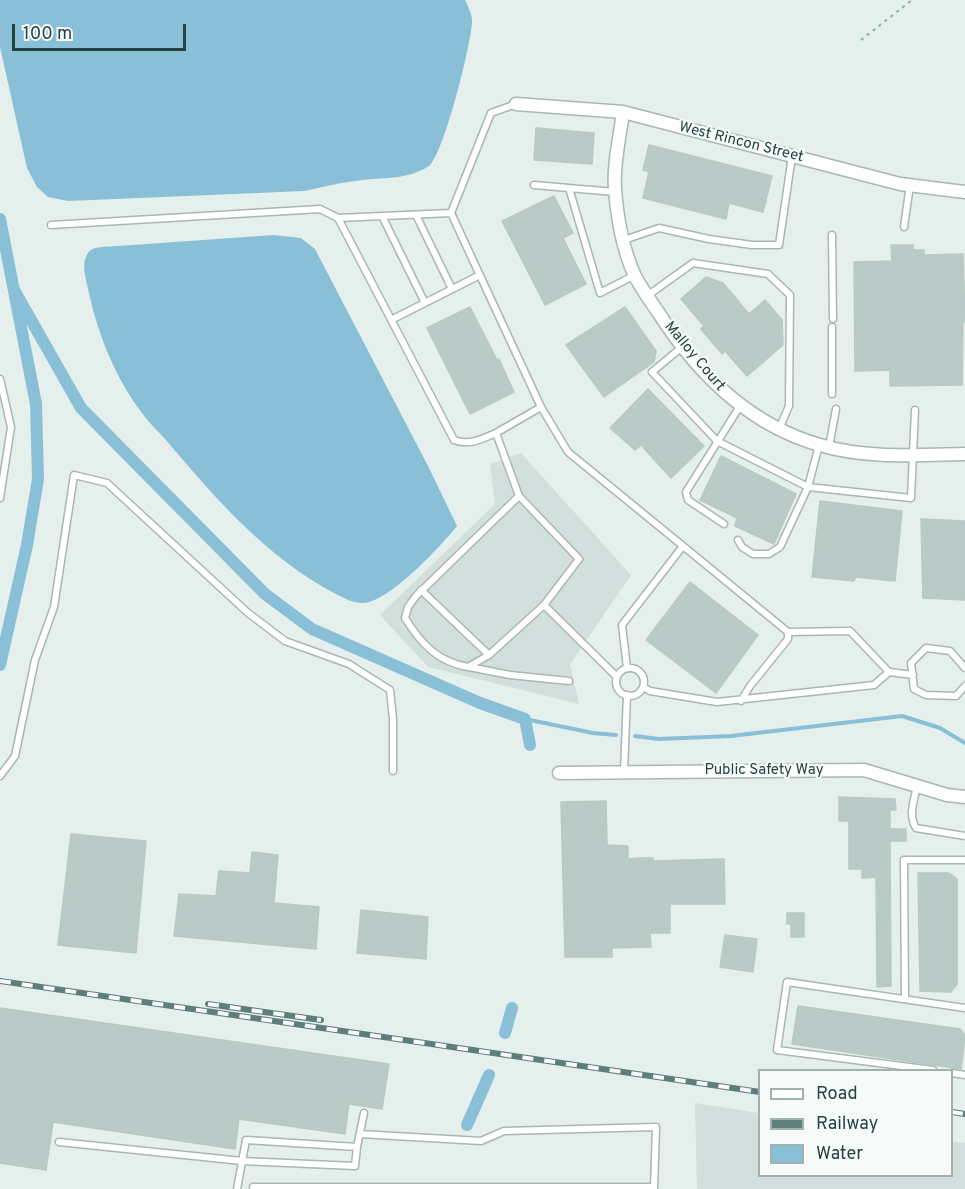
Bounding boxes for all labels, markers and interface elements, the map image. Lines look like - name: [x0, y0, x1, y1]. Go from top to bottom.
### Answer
- scale bar: [15, 12, 189, 50]
- text: 100 m: [23, 23, 72, 46]
- street label: West Rincon Street: [677, 119, 805, 167]
- street label: Malloy Court: [660, 318, 728, 396]
- street label: Public Safety Way: [704, 762, 824, 780]
- legend: [758, 1069, 953, 1177]
- text: Road: [816, 1083, 858, 1106]
- text: Railway: [816, 1113, 878, 1136]
- text: Water: [816, 1143, 863, 1166]

